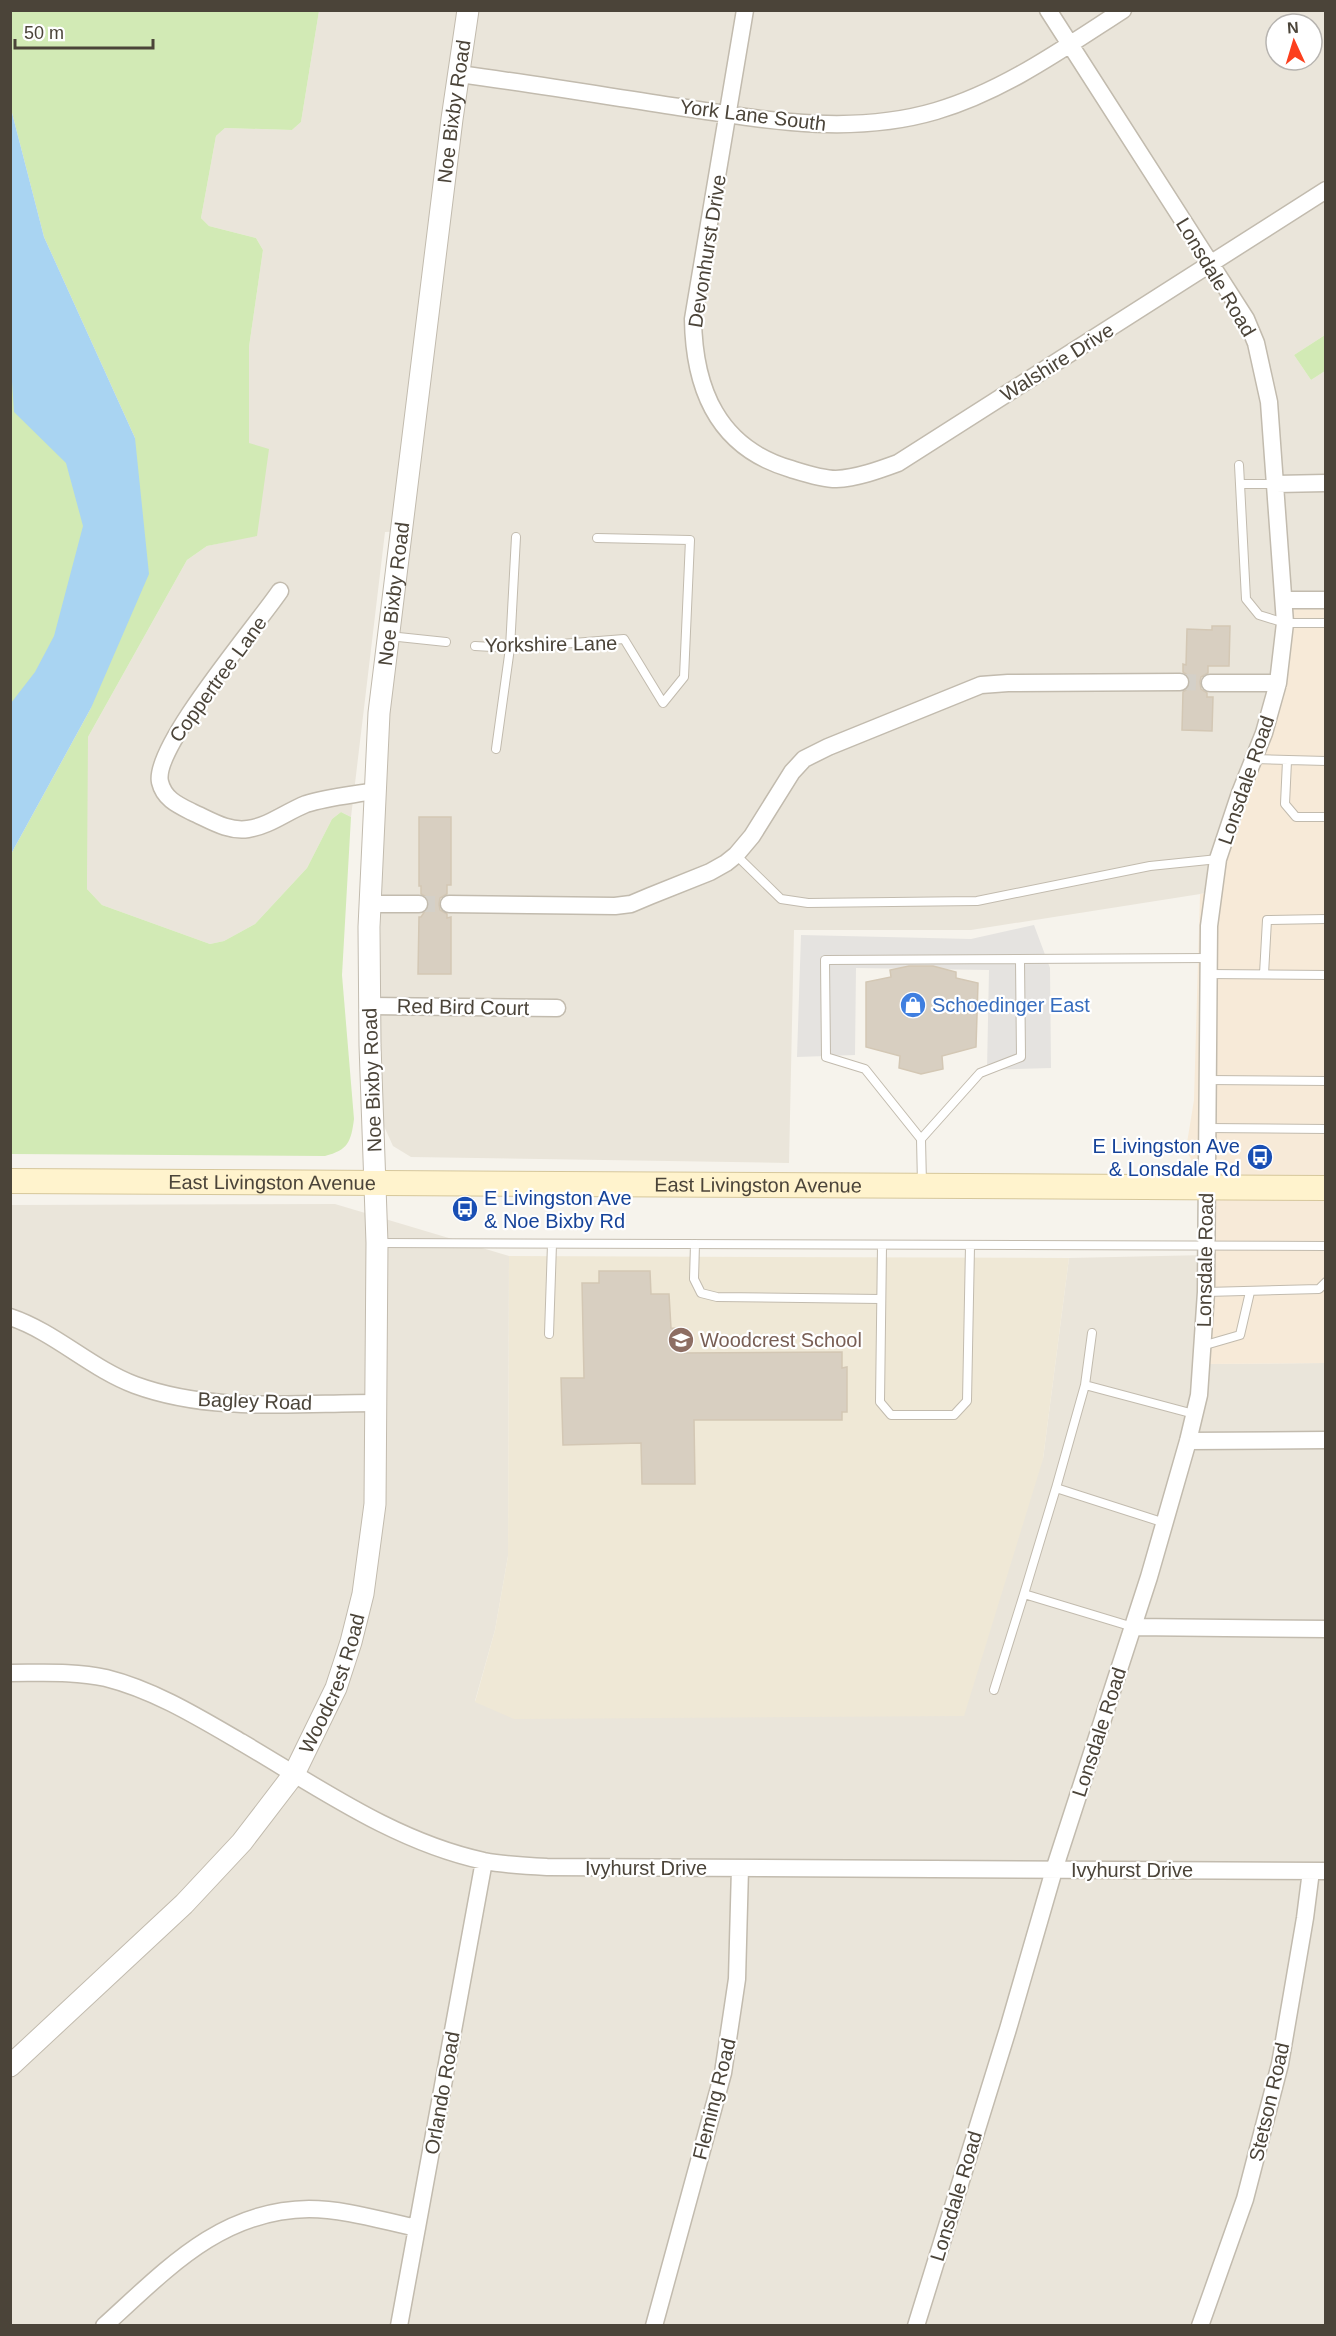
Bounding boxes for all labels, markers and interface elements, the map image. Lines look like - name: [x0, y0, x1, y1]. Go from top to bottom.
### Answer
- scale bar: [15, 12, 153, 50]
- north arrow: [1264, 12, 1324, 72]
- text: N: [1287, 19, 1299, 36]
- text: 50 m: [24, 23, 64, 43]
- street label: Noe Bixby Road: [433, 38, 474, 185]
- street label: York Lane South: [679, 95, 827, 135]
- street label: Devonhurst Drive: [684, 173, 730, 329]
- street label: Lonsdale Road: [1172, 214, 1260, 340]
- street label: Walshire Drive: [996, 318, 1118, 406]
- street label: Noe Bixby Road: [374, 521, 413, 667]
- street label: Coppertree Lane: [165, 612, 271, 746]
- street label: Yorkshire Lane: [484, 632, 618, 656]
- street label: Lonsdale Road: [1214, 713, 1278, 847]
- shop icon: Schoedinger East: [898, 990, 928, 1020]
- place label: Schoedinger East: [932, 994, 1090, 1016]
- street label: Red Bird Court: [397, 995, 530, 1019]
- street label: Noe Bixby Road: [358, 1007, 386, 1153]
- place label: E Livingston Ave & Lonsdale Rd: [1092, 1135, 1240, 1180]
- bus stop icon: E Livingston Ave & Lonsdale Rd: [1245, 1142, 1275, 1172]
- street label: East Livingston Avenue: [168, 1171, 376, 1194]
- street label: East Livingston Avenue: [654, 1173, 862, 1197]
- place label: E Livingston Ave & Noe Bixby Rd: [484, 1187, 632, 1232]
- street label: Lonsdale Road: [1193, 1193, 1217, 1327]
- bus stop icon: E Livingston Ave & Noe Bixby Rd: [450, 1194, 480, 1224]
- school or university icon: Woodcrest School: [666, 1325, 696, 1355]
- place label: Woodcrest School: [700, 1329, 862, 1351]
- street label: Bagley Road: [197, 1388, 313, 1414]
- street label: Woodcrest Road: [295, 1611, 369, 1757]
- street label: Lonsdale Road: [1068, 1665, 1130, 1799]
- street label: Ivyhurst Drive: [585, 1857, 707, 1879]
- street label: Ivyhurst Drive: [1071, 1859, 1193, 1881]
- street label: Orlando Road: [420, 2030, 464, 2156]
- street label: Fleming Road: [688, 2036, 740, 2162]
- street label: Stetson Road: [1245, 2040, 1293, 2164]
- street label: Lonsdale Road: [926, 2128, 986, 2264]

